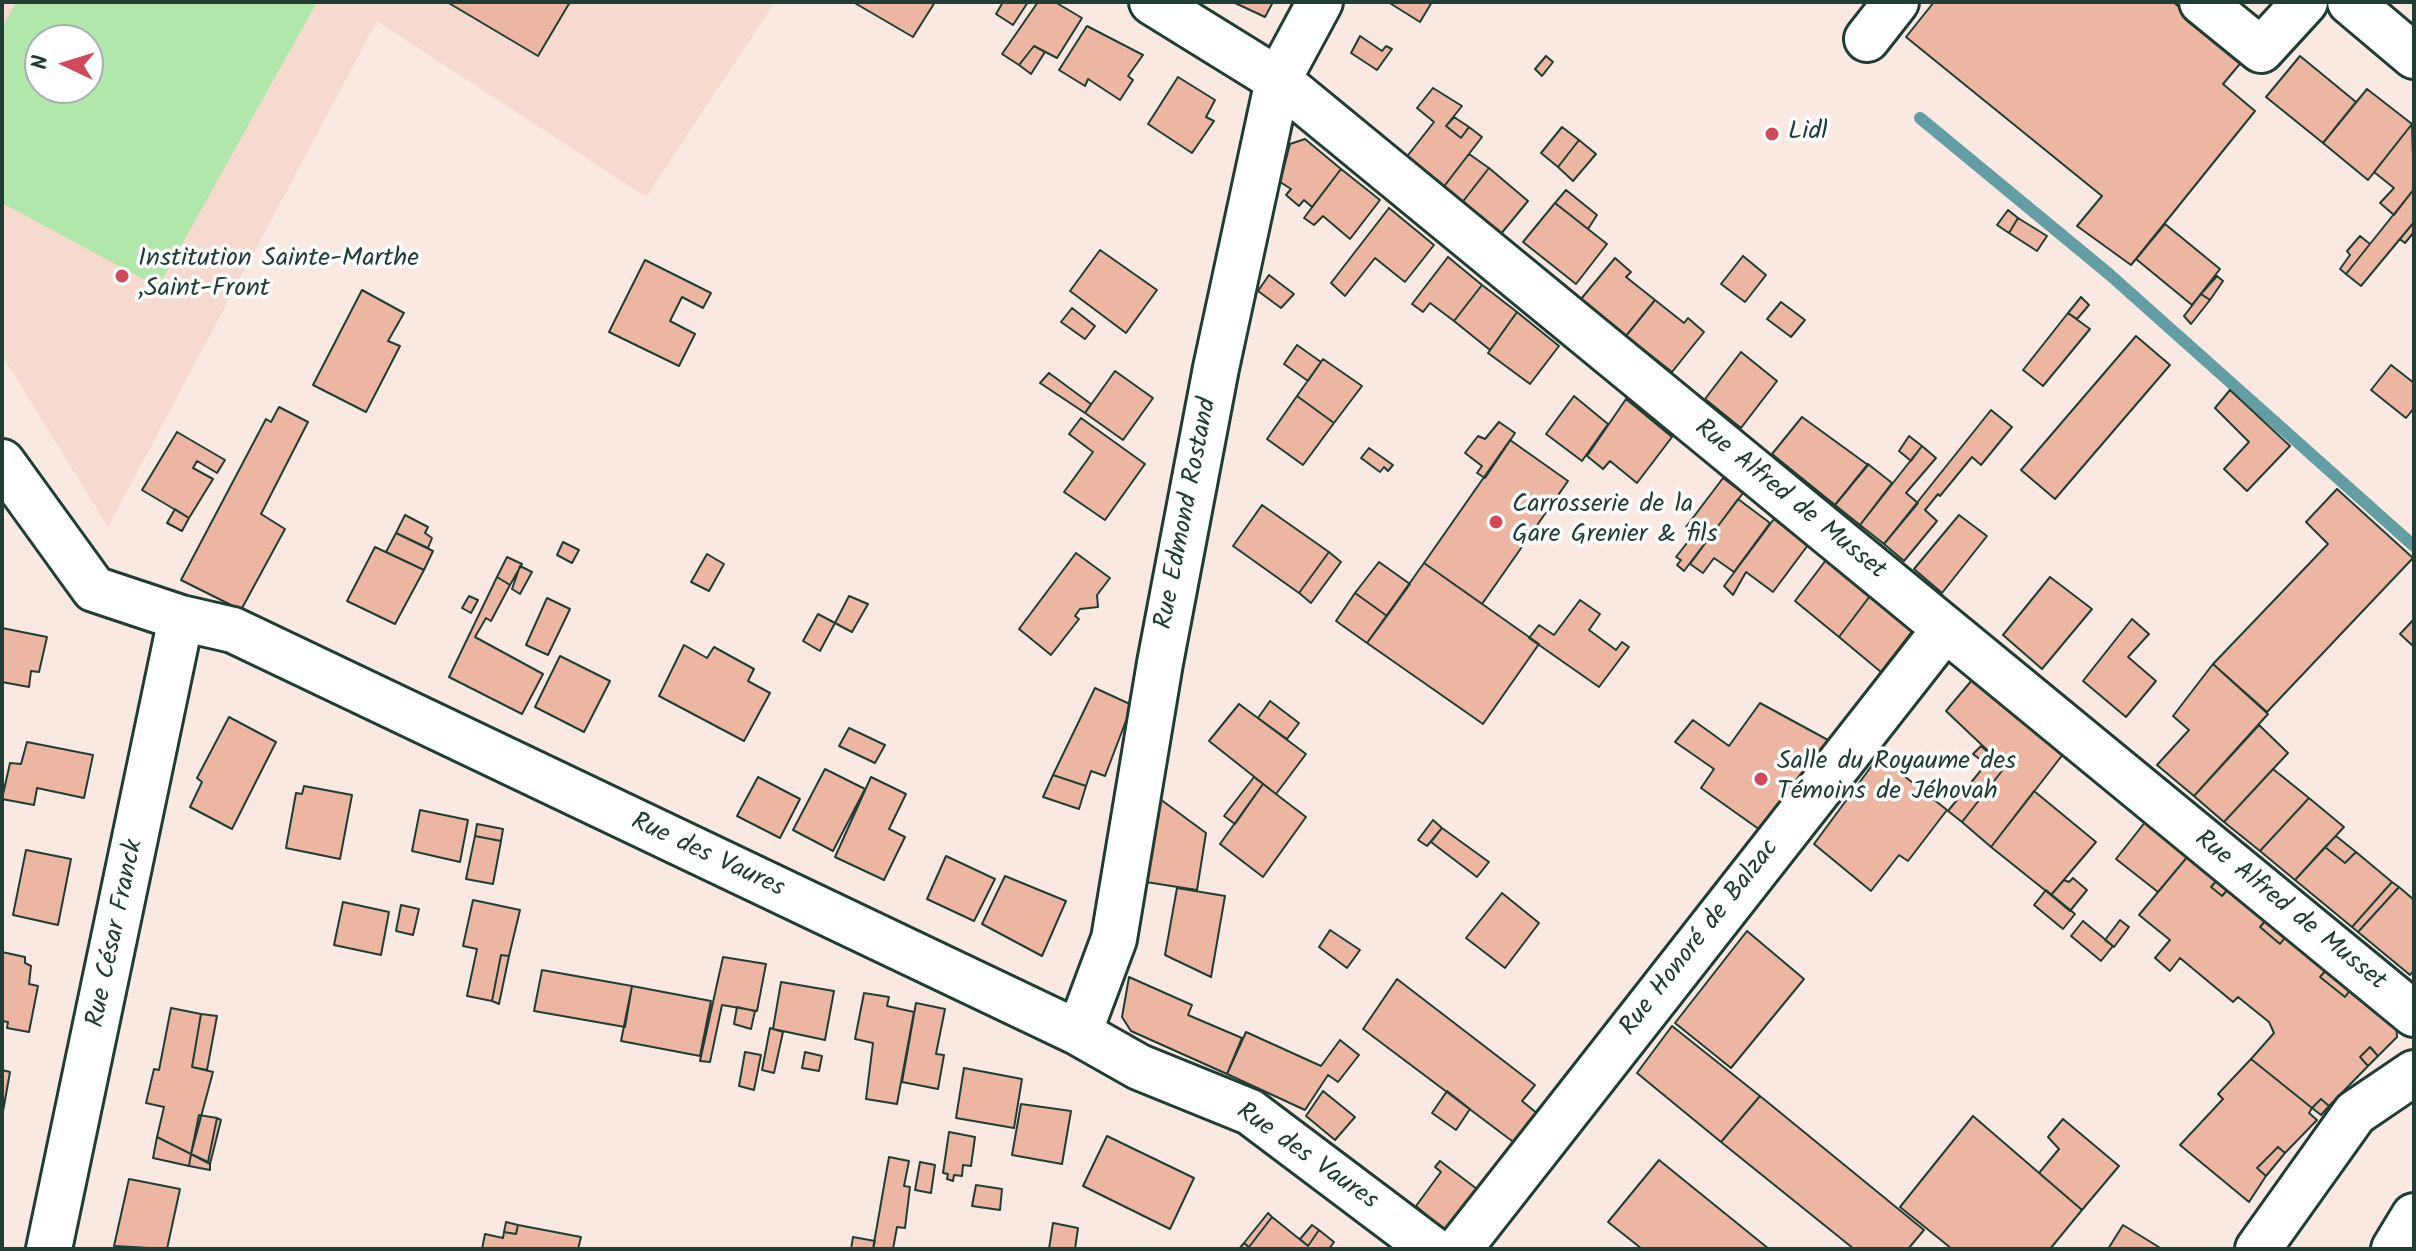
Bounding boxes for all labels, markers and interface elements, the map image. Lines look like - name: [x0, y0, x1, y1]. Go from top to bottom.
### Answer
- north arrow: [24, 24, 104, 104]
- text: N: [24, 54, 59, 71]
- place label: Lidl: [1788, 118, 1828, 150]
- marker: Lidl: [1763, 125, 1781, 143]
- place label: Institution Sainte-Marthe ,Saint-Front: [138, 245, 419, 306]
- marker: Institution Sainte-Marthe ,Saint-Front: [113, 267, 131, 285]
- street label: Rue Edmond Rostand: [1150, 396, 1226, 632]
- street label: Rue Alfred de Musset: [1687, 414, 1891, 588]
- place label: Carrosserie de la Gare Grenier & fils: [1512, 491, 1718, 552]
- marker: Carrosserie de la Gare Grenier & fils: [1487, 513, 1505, 531]
- place label: Salle du Royaume des Témoins de Jéhovah: [1777, 748, 2016, 810]
- marker: Salle du Royaume des Témoins de Jéhovah: [1752, 770, 1770, 788]
- street label: Rue des Vaures: [625, 808, 789, 906]
- street label: Rue Alfred de Musset: [2187, 825, 2391, 999]
- street label: Rue Honoré de Balzac: [1615, 835, 1787, 1043]
- street label: Rue César Franck: [82, 837, 152, 1031]
- street label: Rue des Vaures: [1229, 1098, 1383, 1218]

